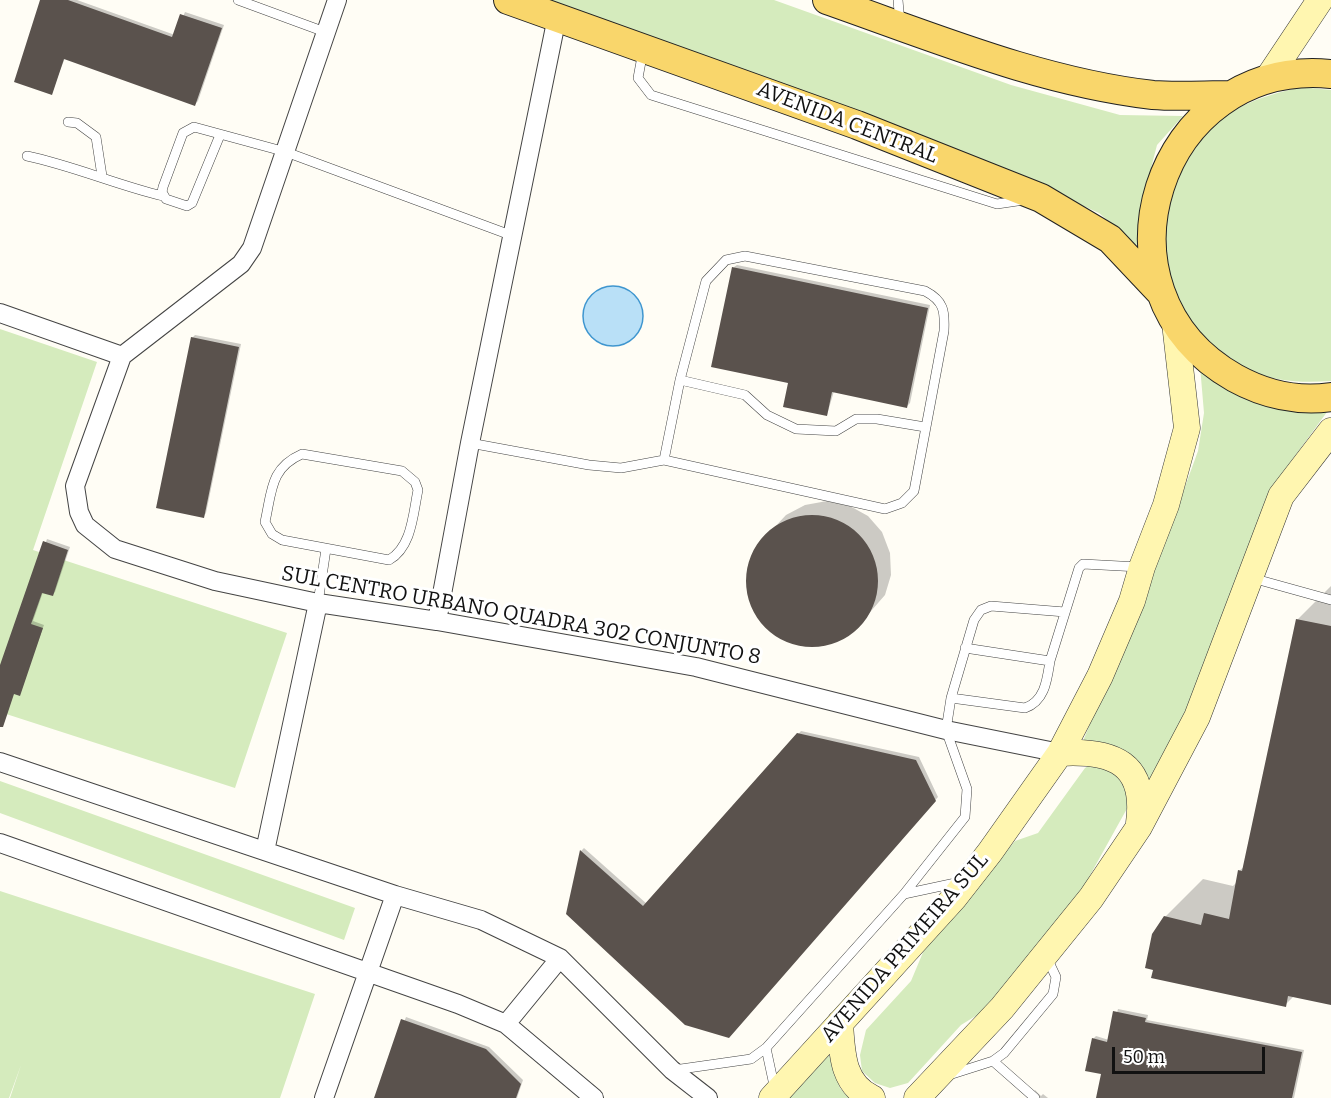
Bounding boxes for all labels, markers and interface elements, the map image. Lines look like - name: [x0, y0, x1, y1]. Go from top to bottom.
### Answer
- street label: AVENIDA CENTRAL: [753, 77, 941, 169]
- street label: SUL CENTRO URBANO QUADRA 302 CONJUNTO 8: [279, 561, 763, 671]
- street label: AVENIDA PRIMEIRA SUL: [816, 848, 994, 1048]
- scale bar: [1115, 1035, 1268, 1073]
- text: 50 m: [1123, 1046, 1165, 1068]

